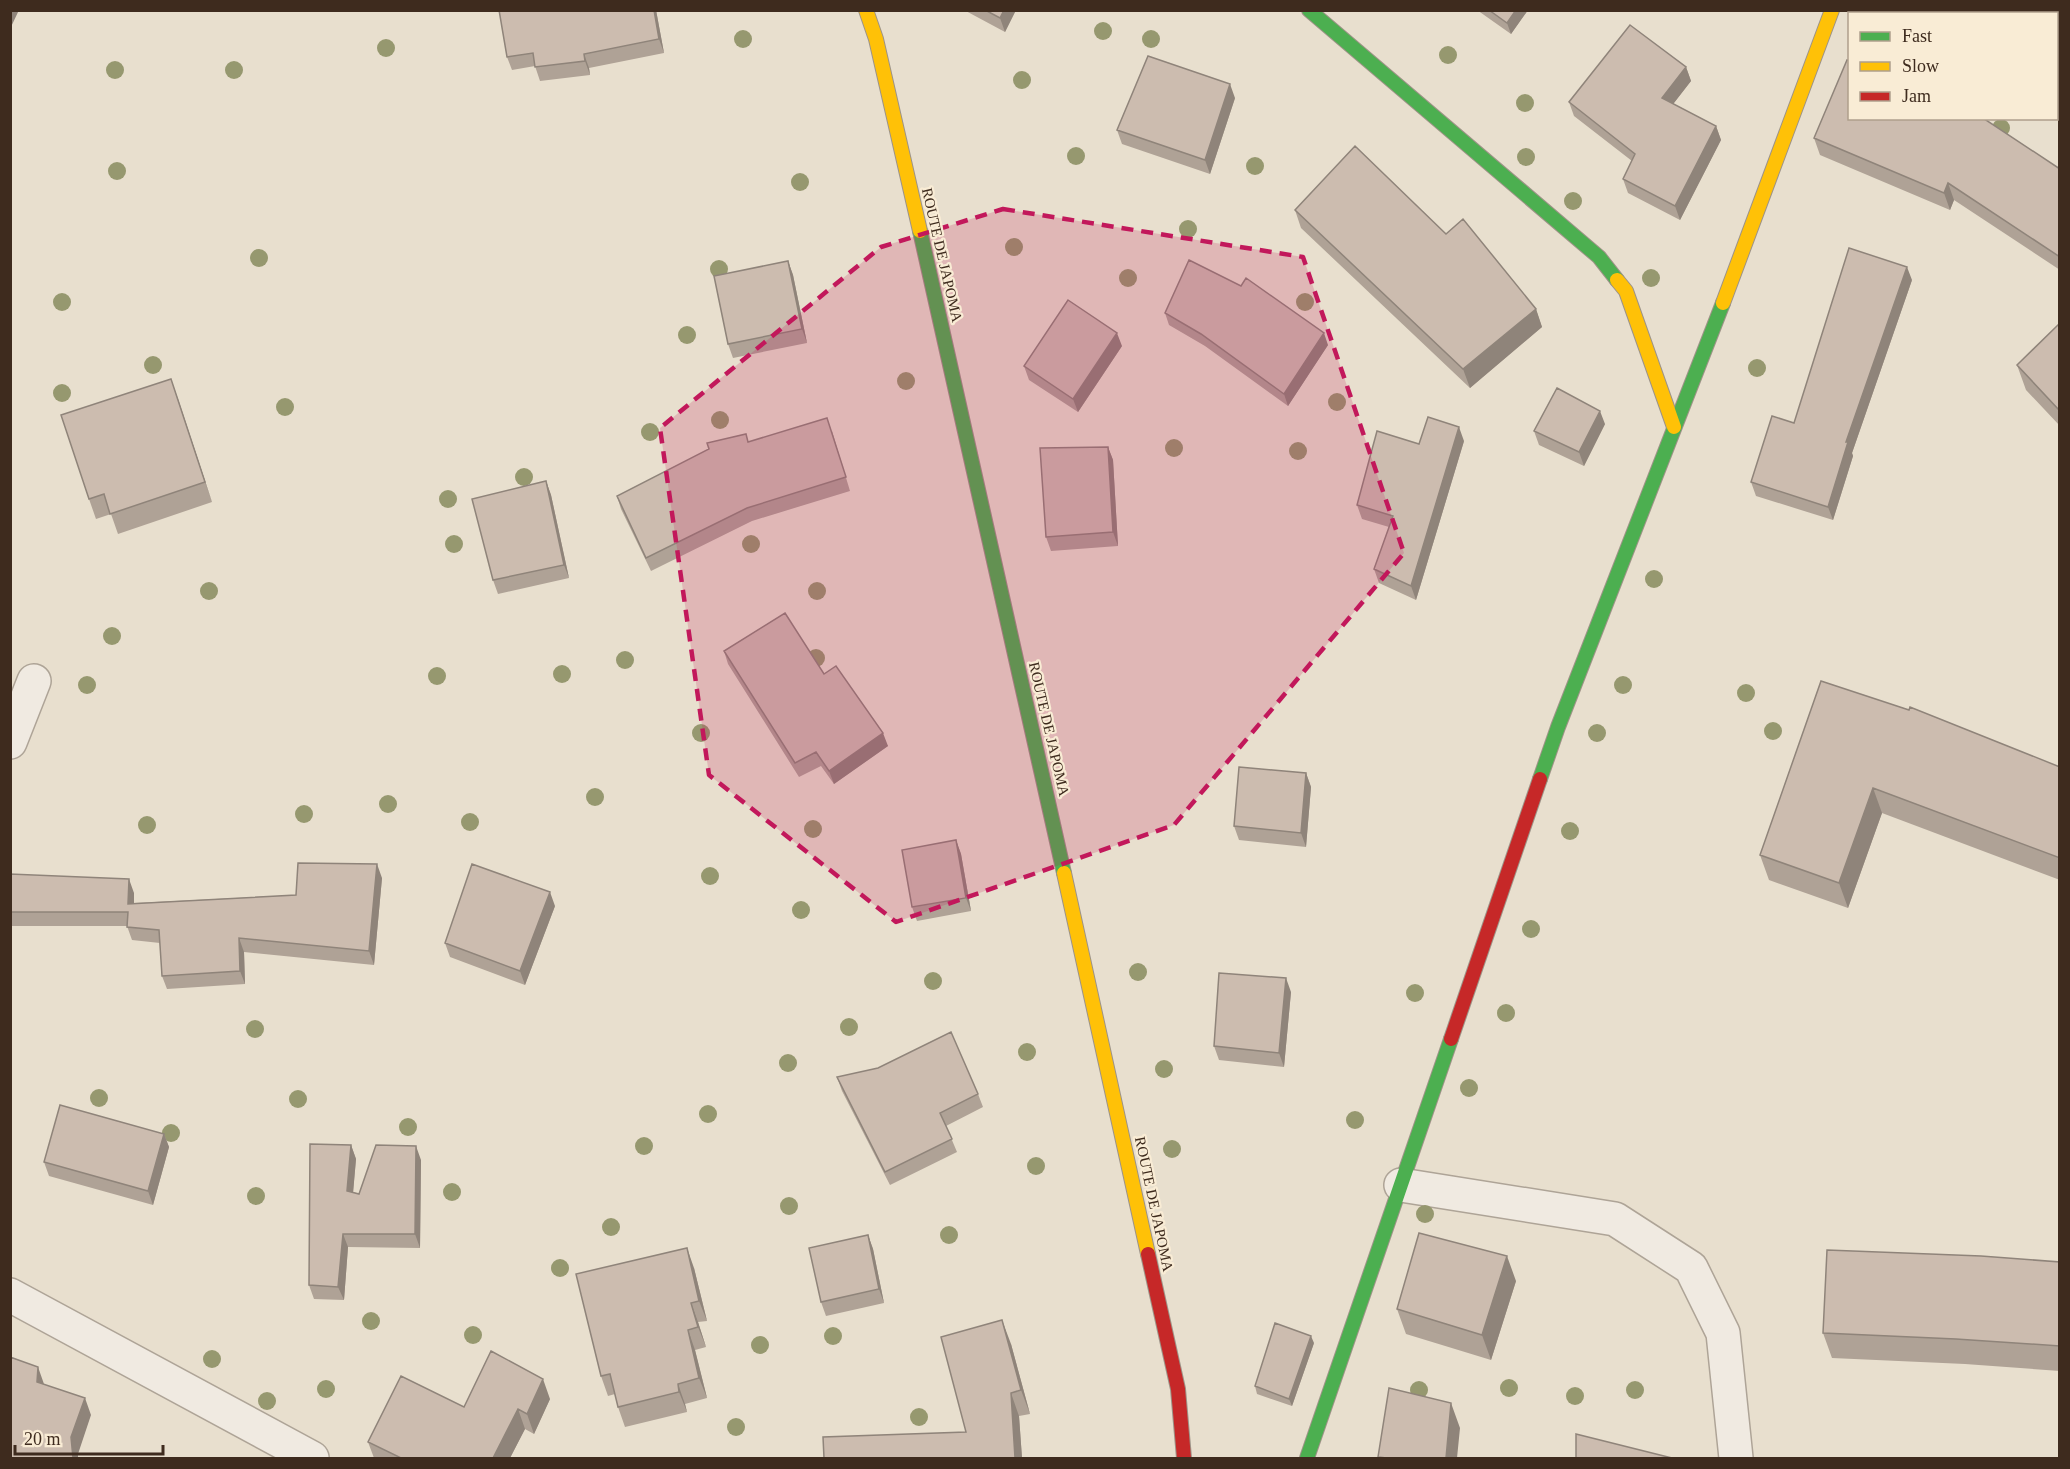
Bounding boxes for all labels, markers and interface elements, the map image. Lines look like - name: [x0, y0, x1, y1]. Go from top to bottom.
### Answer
- legend: [1848, 12, 2058, 120]
- text: Fast: [1902, 26, 1932, 46]
- text: Slow: [1902, 56, 1939, 76]
- text: Jam: [1902, 86, 1931, 106]
- street label: ROUTE DE JAPOMA: [919, 186, 965, 324]
- street label: ROUTE DE JAPOMA: [1026, 660, 1072, 798]
- street label: ROUTE DE JAPOMA: [1132, 1135, 1176, 1273]
- scale bar: [15, 1418, 164, 1456]
- text: 20 m: [24, 1429, 61, 1449]

